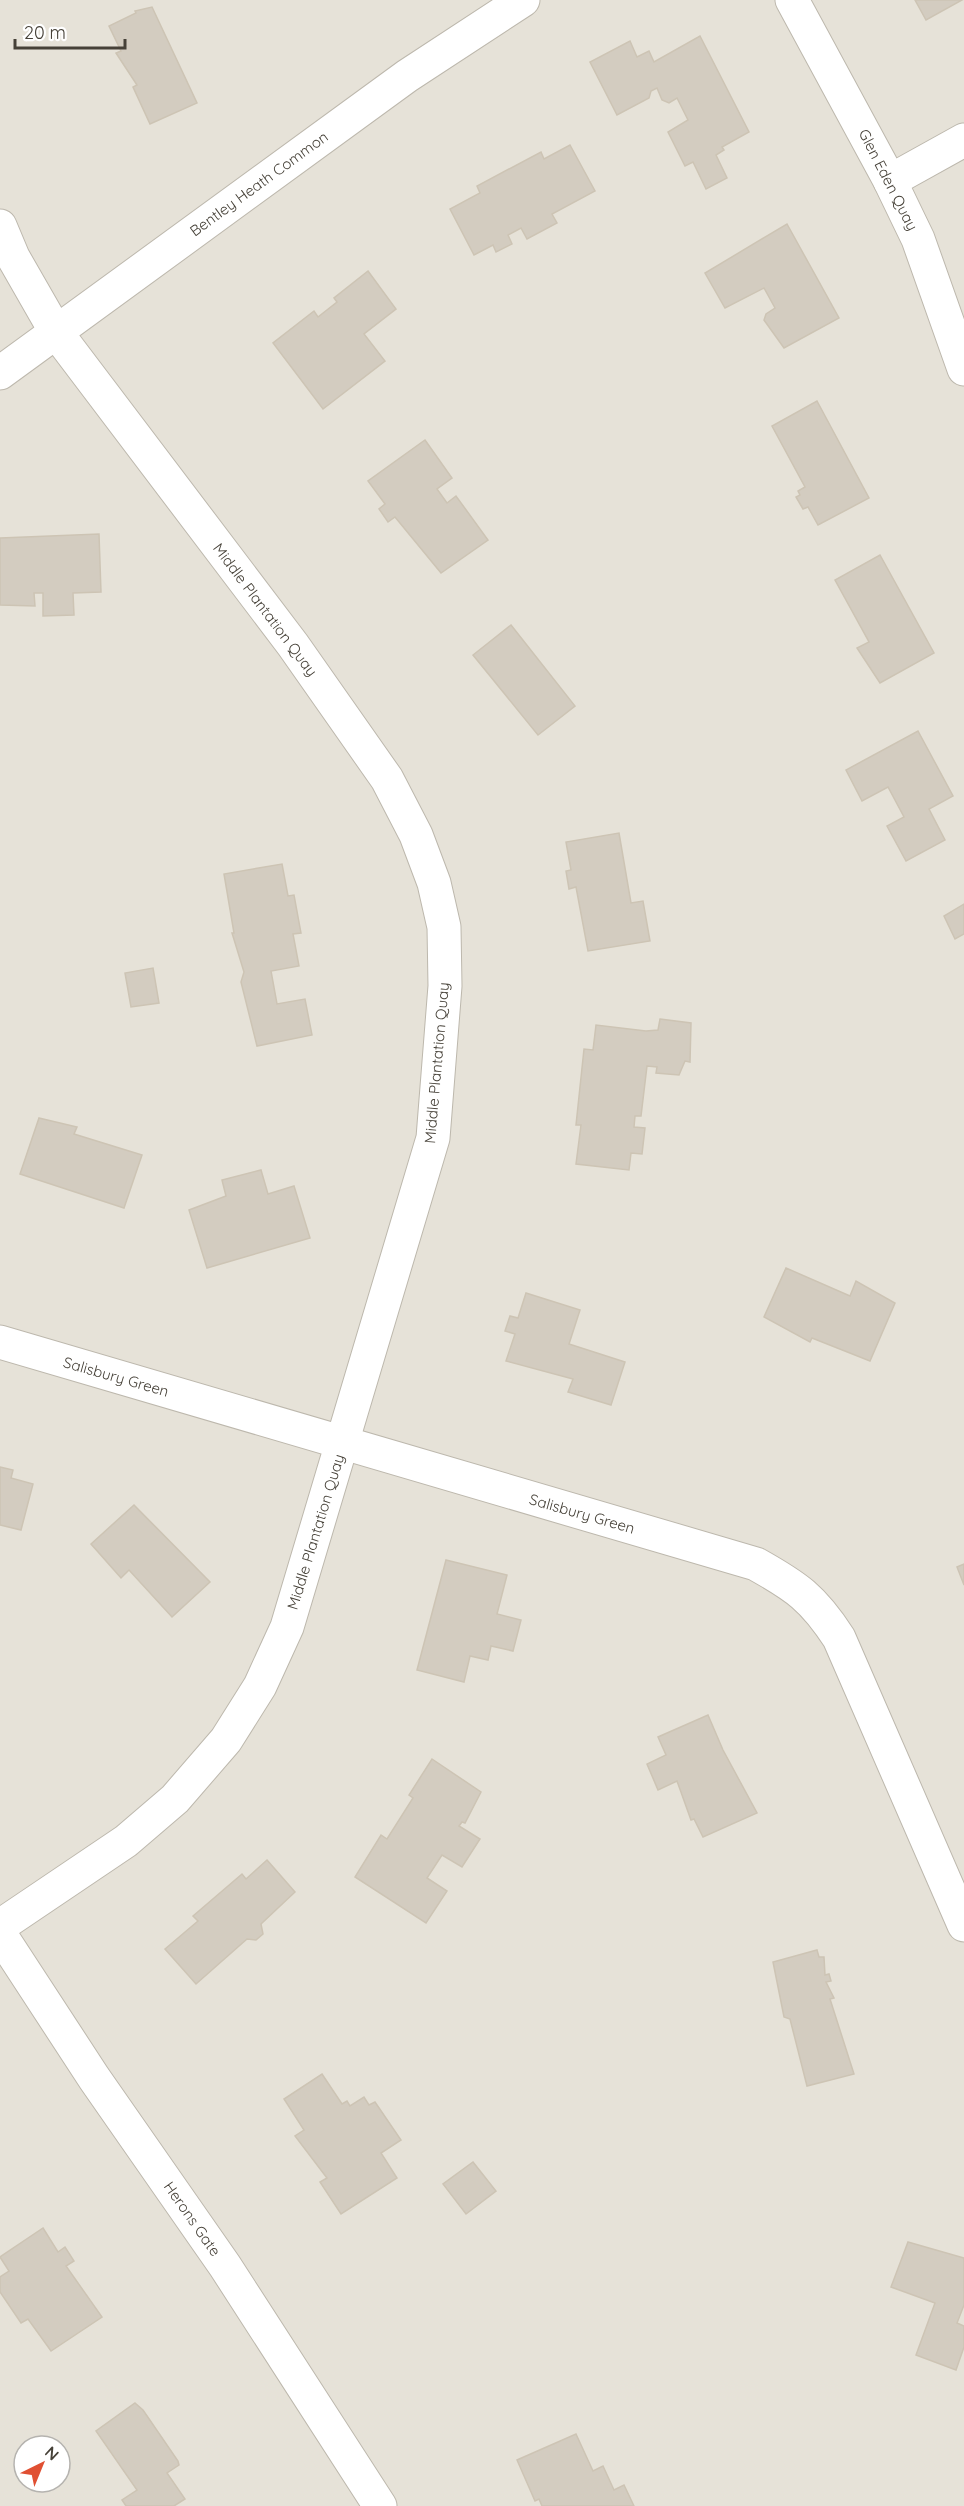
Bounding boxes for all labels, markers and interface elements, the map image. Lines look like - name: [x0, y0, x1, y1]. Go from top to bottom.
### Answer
- scale bar: [15, 12, 124, 50]
- text: 20 m: [24, 21, 66, 44]
- street label: Glen Eden Quay: [855, 126, 922, 234]
- street label: Bentley Heath Common: [186, 127, 332, 240]
- street label: Middle Plantation Quay: [209, 539, 322, 680]
- street label: Middle Plantation Quay: [420, 981, 453, 1144]
- street label: Salisbury Green: [61, 1352, 171, 1401]
- street label: Middle Plantation Quay: [283, 1452, 348, 1612]
- street label: Salisbury Green: [527, 1489, 637, 1538]
- street label: Herons Gate: [160, 2178, 225, 2260]
- north arrow: [12, 2434, 72, 2494]
- text: N: [41, 2442, 63, 2464]

